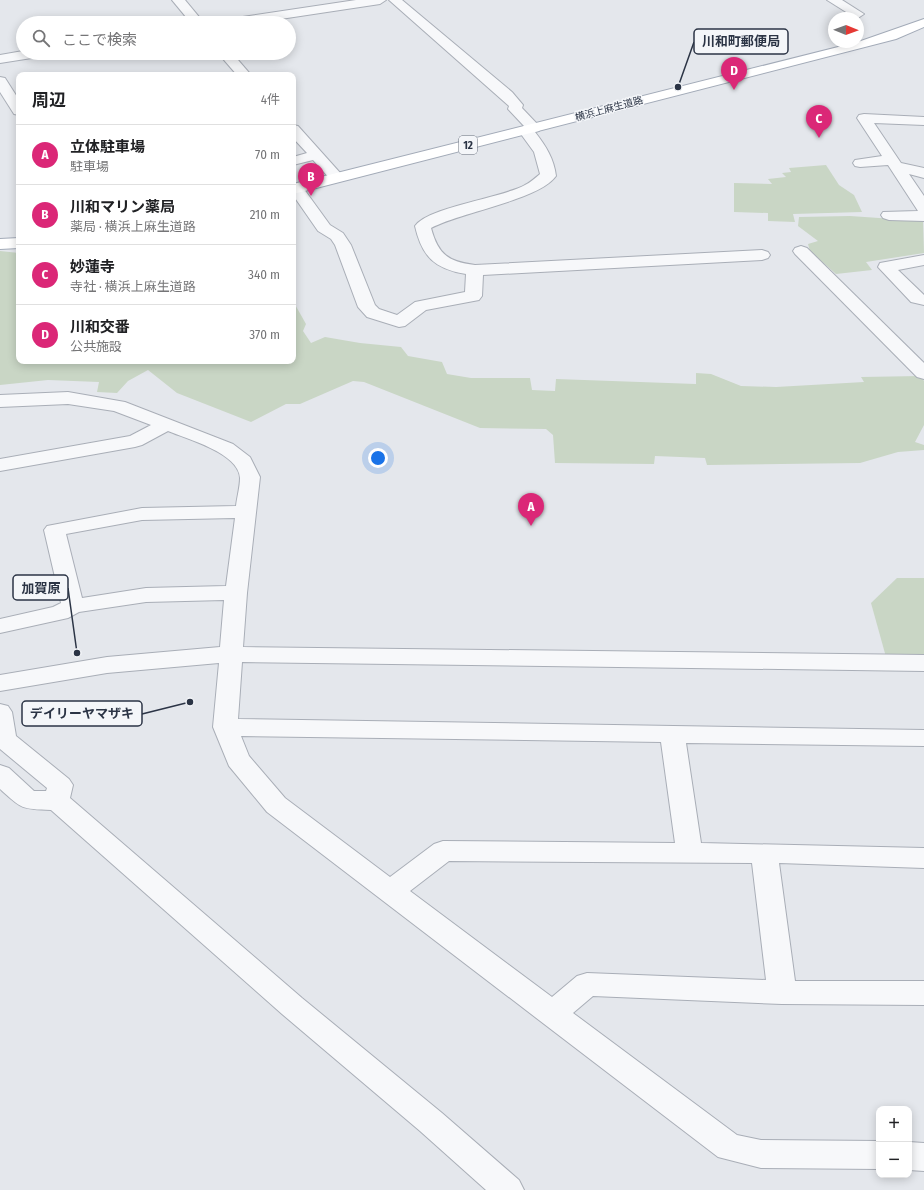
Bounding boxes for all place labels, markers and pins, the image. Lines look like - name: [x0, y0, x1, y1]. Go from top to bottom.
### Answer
- callout: 川和町郵便局: [694, 29, 788, 54]
- pin: D: [721, 57, 747, 90]
- pin: C: [806, 105, 832, 138]
- pin: B: [298, 163, 324, 196]
- pin: A: [518, 493, 544, 526]
- callout: 加賀原: [13, 575, 68, 600]
- callout: デイリーヤマザキ: [22, 701, 142, 726]

